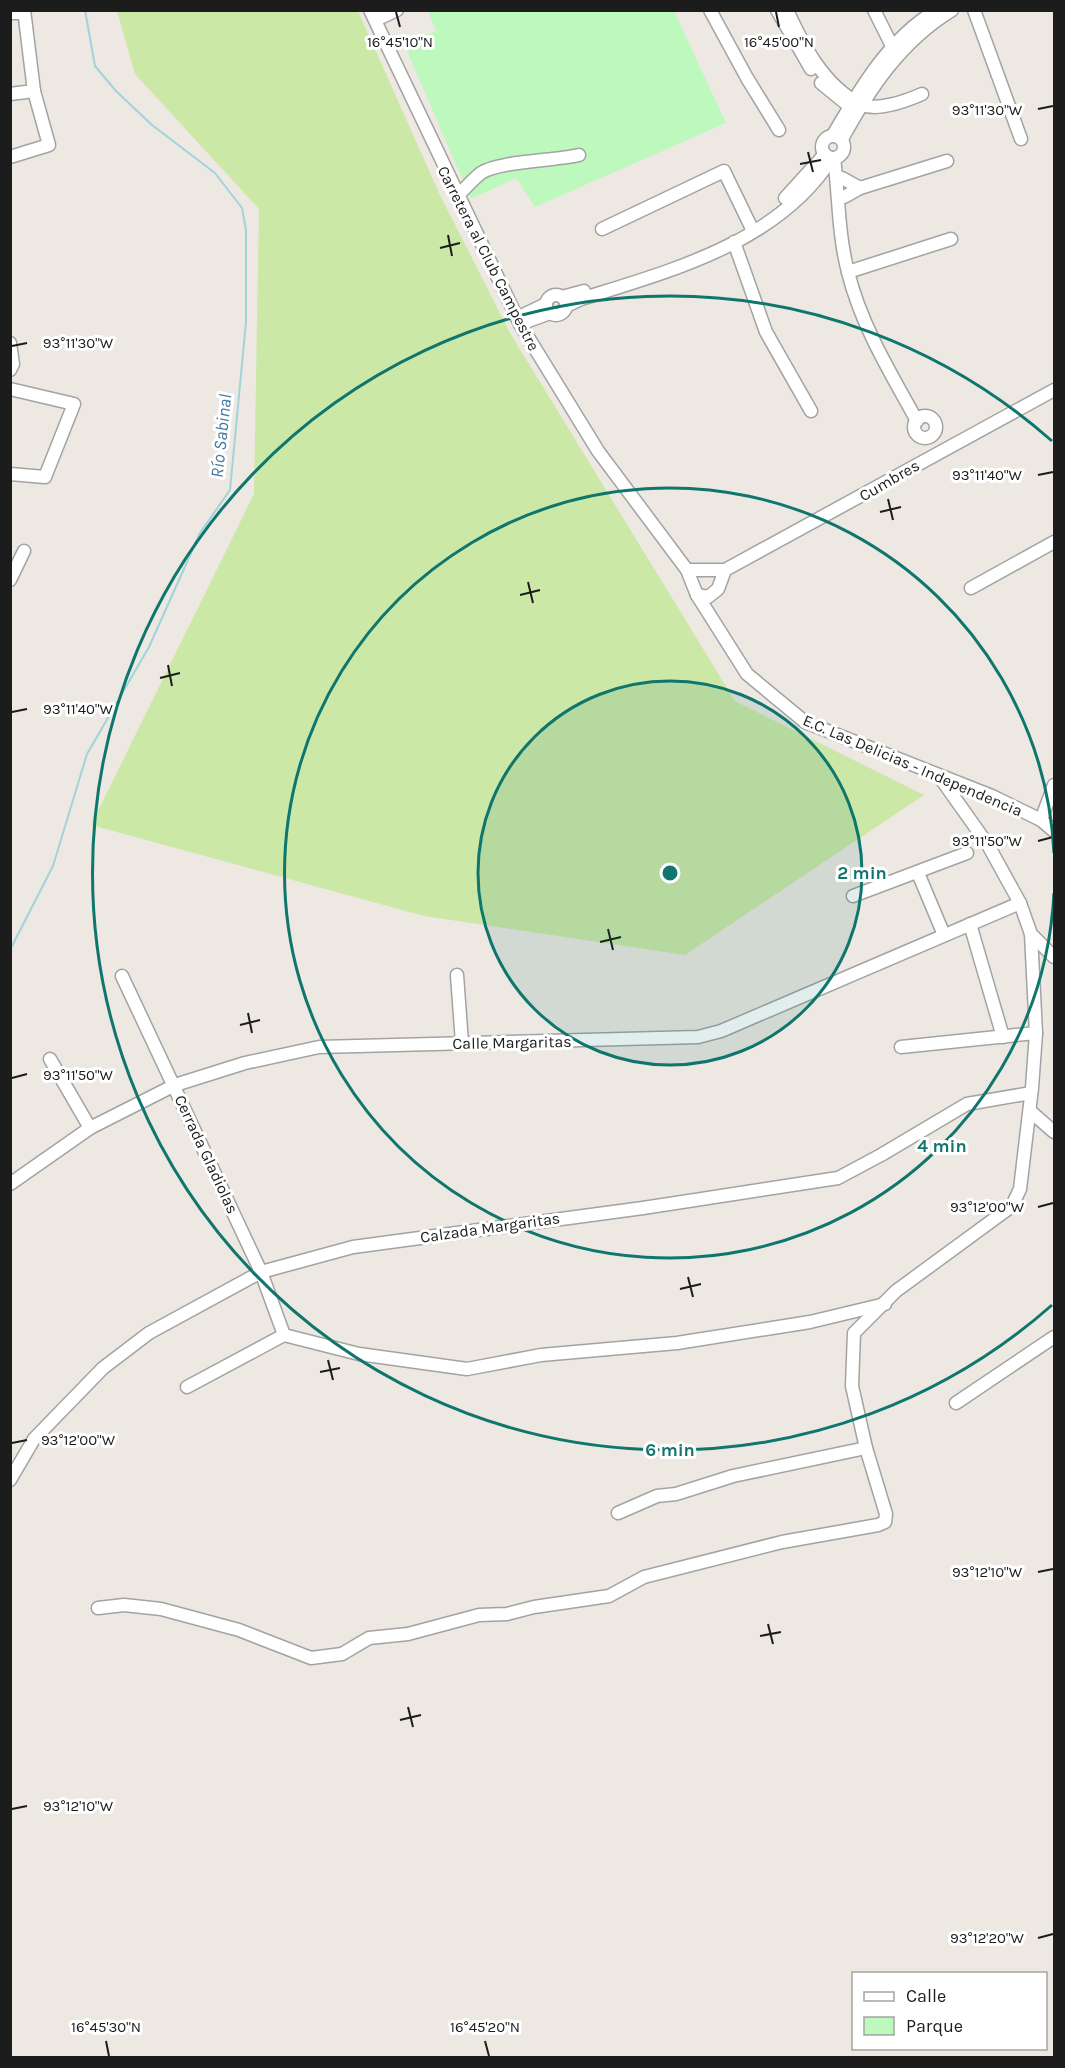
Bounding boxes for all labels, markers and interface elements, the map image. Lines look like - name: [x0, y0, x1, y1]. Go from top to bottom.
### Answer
- text: 16°45'10"N: [367, 33, 433, 51]
- text: 16°45'00"N: [744, 33, 814, 51]
- text: 93°11'30"W: [952, 101, 1023, 119]
- street label: Carretera al Club Campestre: [434, 163, 544, 354]
- text: 93°11'30"W: [43, 334, 114, 352]
- water label: Río Sabinal: [206, 393, 236, 479]
- street label: Cumbres: [856, 456, 923, 505]
- text: 93°11'40"W: [952, 466, 1023, 484]
- text: 93°11'40"W: [43, 700, 114, 718]
- street label: E.C. Las Delicias - Independencia: [800, 711, 1025, 820]
- text: 93°11'50"W: [952, 832, 1023, 850]
- text: 2 min: [837, 862, 887, 884]
- centre of rings: [660, 863, 680, 883]
- street label: Calle Margaritas: [452, 1032, 572, 1053]
- text: 93°11'50"W: [43, 1066, 114, 1084]
- street label: Cerrada Gladiolas: [171, 1092, 242, 1217]
- text: 4 min: [917, 1135, 967, 1157]
- text: 93°12'00"W: [950, 1198, 1025, 1216]
- street label: Calzada Margaritas: [419, 1208, 561, 1247]
- text: 93°12'00"W: [41, 1431, 116, 1449]
- text: 6 min: [645, 1439, 695, 1461]
- text: 93°12'10"W: [952, 1563, 1023, 1581]
- text: 93°12'10"W: [43, 1797, 114, 1815]
- text: 93°12'20"W: [950, 1929, 1025, 1947]
- legend: [852, 1972, 1047, 2050]
- text: Calle: [906, 1985, 946, 2007]
- text: Parque: [906, 2015, 963, 2037]
- text: 16°45'30"N: [71, 2018, 141, 2036]
- text: 16°45'20"N: [450, 2018, 520, 2036]

